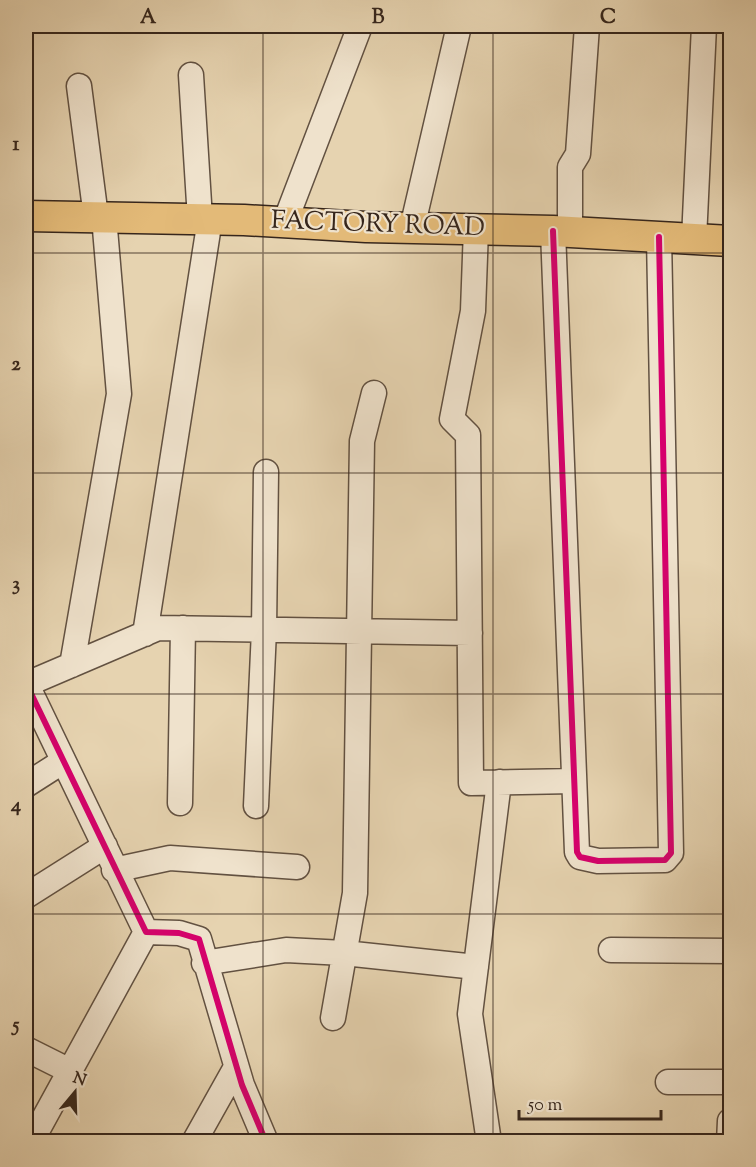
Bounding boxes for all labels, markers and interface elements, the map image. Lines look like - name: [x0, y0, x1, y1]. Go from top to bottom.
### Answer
- text: A: [140, 4, 157, 33]
- text: B: [372, 4, 385, 33]
- text: C: [600, 4, 616, 33]
- text: 1: [13, 131, 20, 160]
- street label: FACTORY ROAD: [270, 203, 486, 247]
- text: 2: [11, 351, 21, 380]
- text: 3: [12, 571, 20, 600]
- text: 4: [10, 792, 21, 821]
- text: 5: [11, 1012, 20, 1041]
- north arrow: [45, 1062, 105, 1122]
- text: N: [69, 1067, 89, 1093]
- scale bar: [519, 1083, 662, 1121]
- text: 50 m: [527, 1093, 563, 1119]

